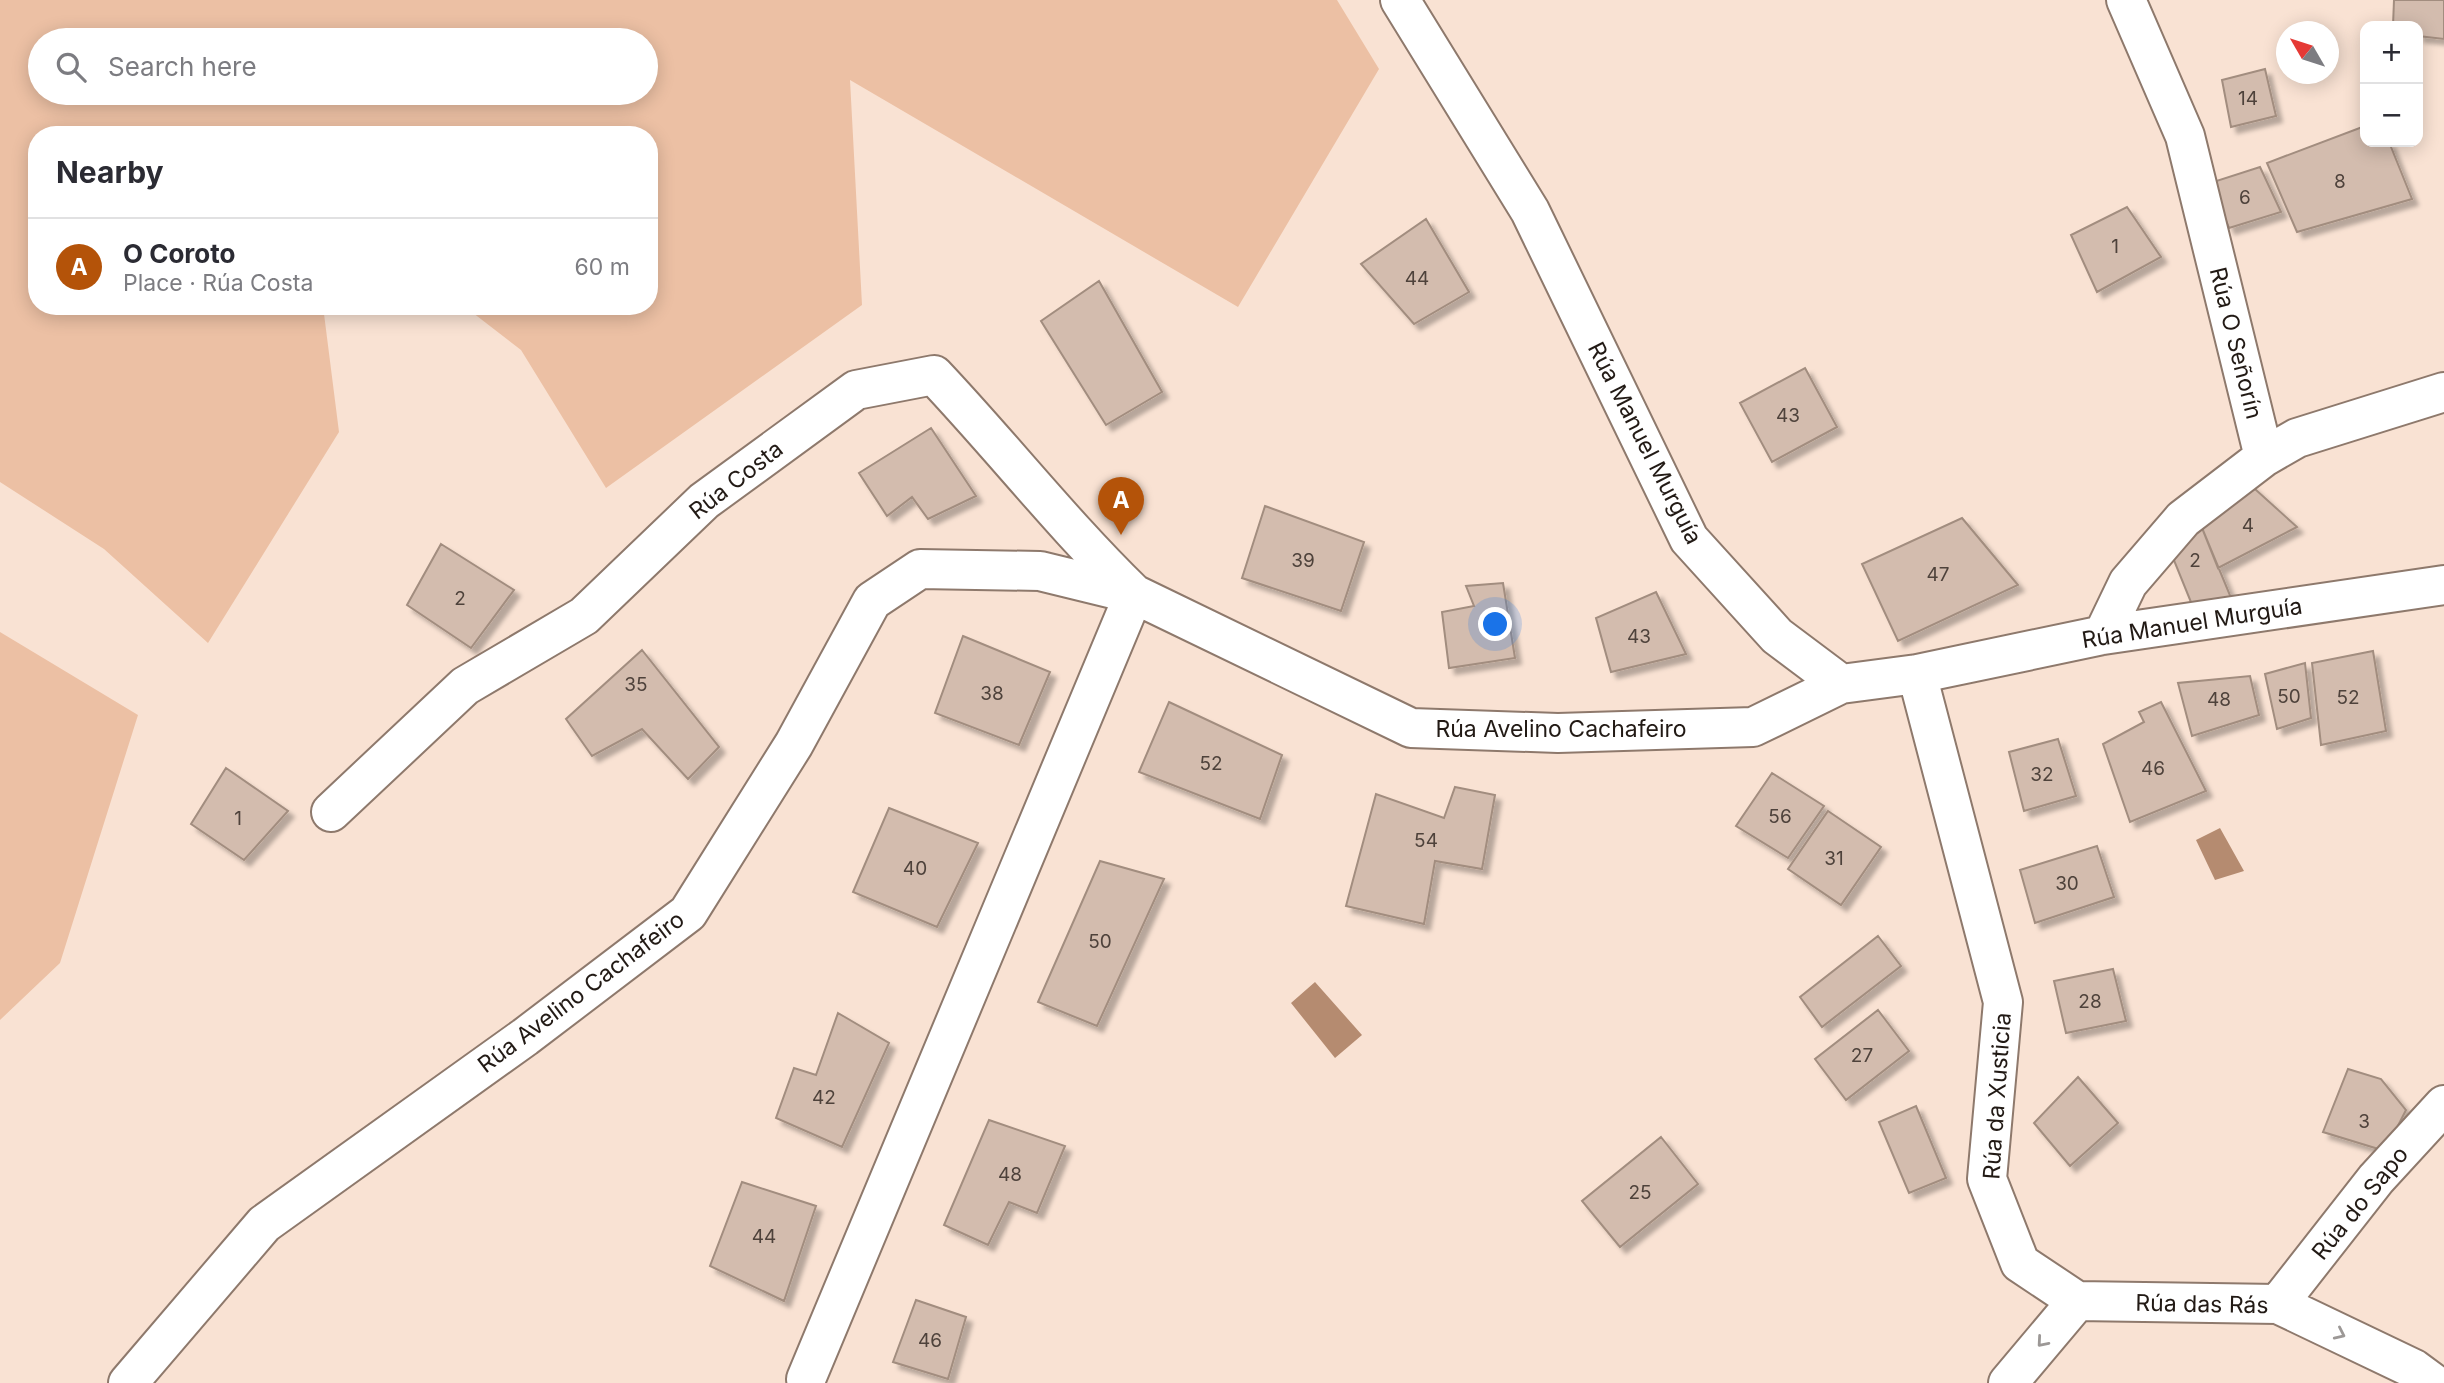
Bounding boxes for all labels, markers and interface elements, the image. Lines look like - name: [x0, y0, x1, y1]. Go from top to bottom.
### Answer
- north arrow: [2276, 21, 2339, 84]
- map controls: [2360, 21, 2423, 147]
- button: +: [2360, 21, 2423, 84]
- search box: [28, 28, 658, 105]
- icon: search: [52, 48, 90, 86]
- text: Search here: [108, 51, 257, 82]
- button: −: [2360, 84, 2423, 147]
- house number: 14: [2238, 87, 2258, 110]
- text: Nearby: [56, 154, 164, 190]
- house number: 8: [2334, 170, 2346, 193]
- house number: 6: [2239, 186, 2251, 209]
- house number: 1: [2111, 235, 2119, 258]
- text: O Coroto: [123, 238, 235, 269]
- text: A: [70, 253, 88, 281]
- text: 60 m: [575, 253, 630, 281]
- street label: Rúa O Señorín: [2204, 264, 2268, 422]
- house number: 44: [1405, 267, 1429, 290]
- text: Place · Rúa Costa: [123, 269, 313, 297]
- street label: Rúa Manuel Murguía: [1582, 337, 1708, 549]
- house number: 43: [1776, 404, 1800, 427]
- street label: Rúa Costa: [684, 435, 788, 525]
- pin: A: [1098, 477, 1144, 535]
- house number: 4: [2242, 514, 2254, 537]
- house number: 39: [1291, 549, 1315, 572]
- house number: 2: [2189, 549, 2201, 572]
- house number: 47: [1926, 563, 1950, 586]
- house number: 2: [454, 587, 466, 610]
- street label: Rúa Manuel Murguía: [2080, 592, 2304, 654]
- your location: [1478, 607, 1512, 641]
- house number: 43: [1627, 625, 1651, 648]
- house number: 35: [624, 673, 648, 696]
- house number: 38: [980, 682, 1004, 705]
- house number: 50: [2277, 685, 2301, 708]
- house number: 52: [2336, 686, 2360, 709]
- house number: 48: [2207, 688, 2231, 711]
- street label: Rúa Avelino Cachafeiro: [1435, 715, 1687, 743]
- house number: 52: [1199, 752, 1223, 775]
- house number: 46: [2141, 757, 2165, 780]
- house number: 32: [2030, 763, 2054, 786]
- house number: 56: [1768, 805, 1792, 828]
- house number: 1: [234, 807, 242, 830]
- house number: 54: [1414, 829, 1438, 852]
- house number: 31: [1824, 847, 1844, 870]
- house number: 40: [903, 857, 927, 880]
- house number: 30: [2055, 872, 2079, 895]
- street label: Rúa Avelino Cachafeiro: [472, 905, 690, 1079]
- house number: 50: [1088, 930, 1112, 953]
- house number: 28: [2078, 990, 2102, 1013]
- street label: Rúa da Xusticia: [1977, 1012, 2017, 1180]
- house number: 27: [1851, 1044, 1873, 1067]
- house number: 42: [812, 1086, 836, 1109]
- house number: 3: [2358, 1110, 2370, 1133]
- street label: Rúa do Sapo: [2306, 1141, 2414, 1265]
- house number: 48: [998, 1163, 1022, 1186]
- house number: 25: [1628, 1181, 1652, 1204]
- house number: 44: [752, 1225, 776, 1248]
- street label: Rúa das Rás: [2135, 1289, 2269, 1319]
- one-way arrow: [2333, 1325, 2345, 1339]
- house number: 46: [918, 1329, 942, 1352]
- one-way arrow: [2038, 1334, 2050, 1347]

